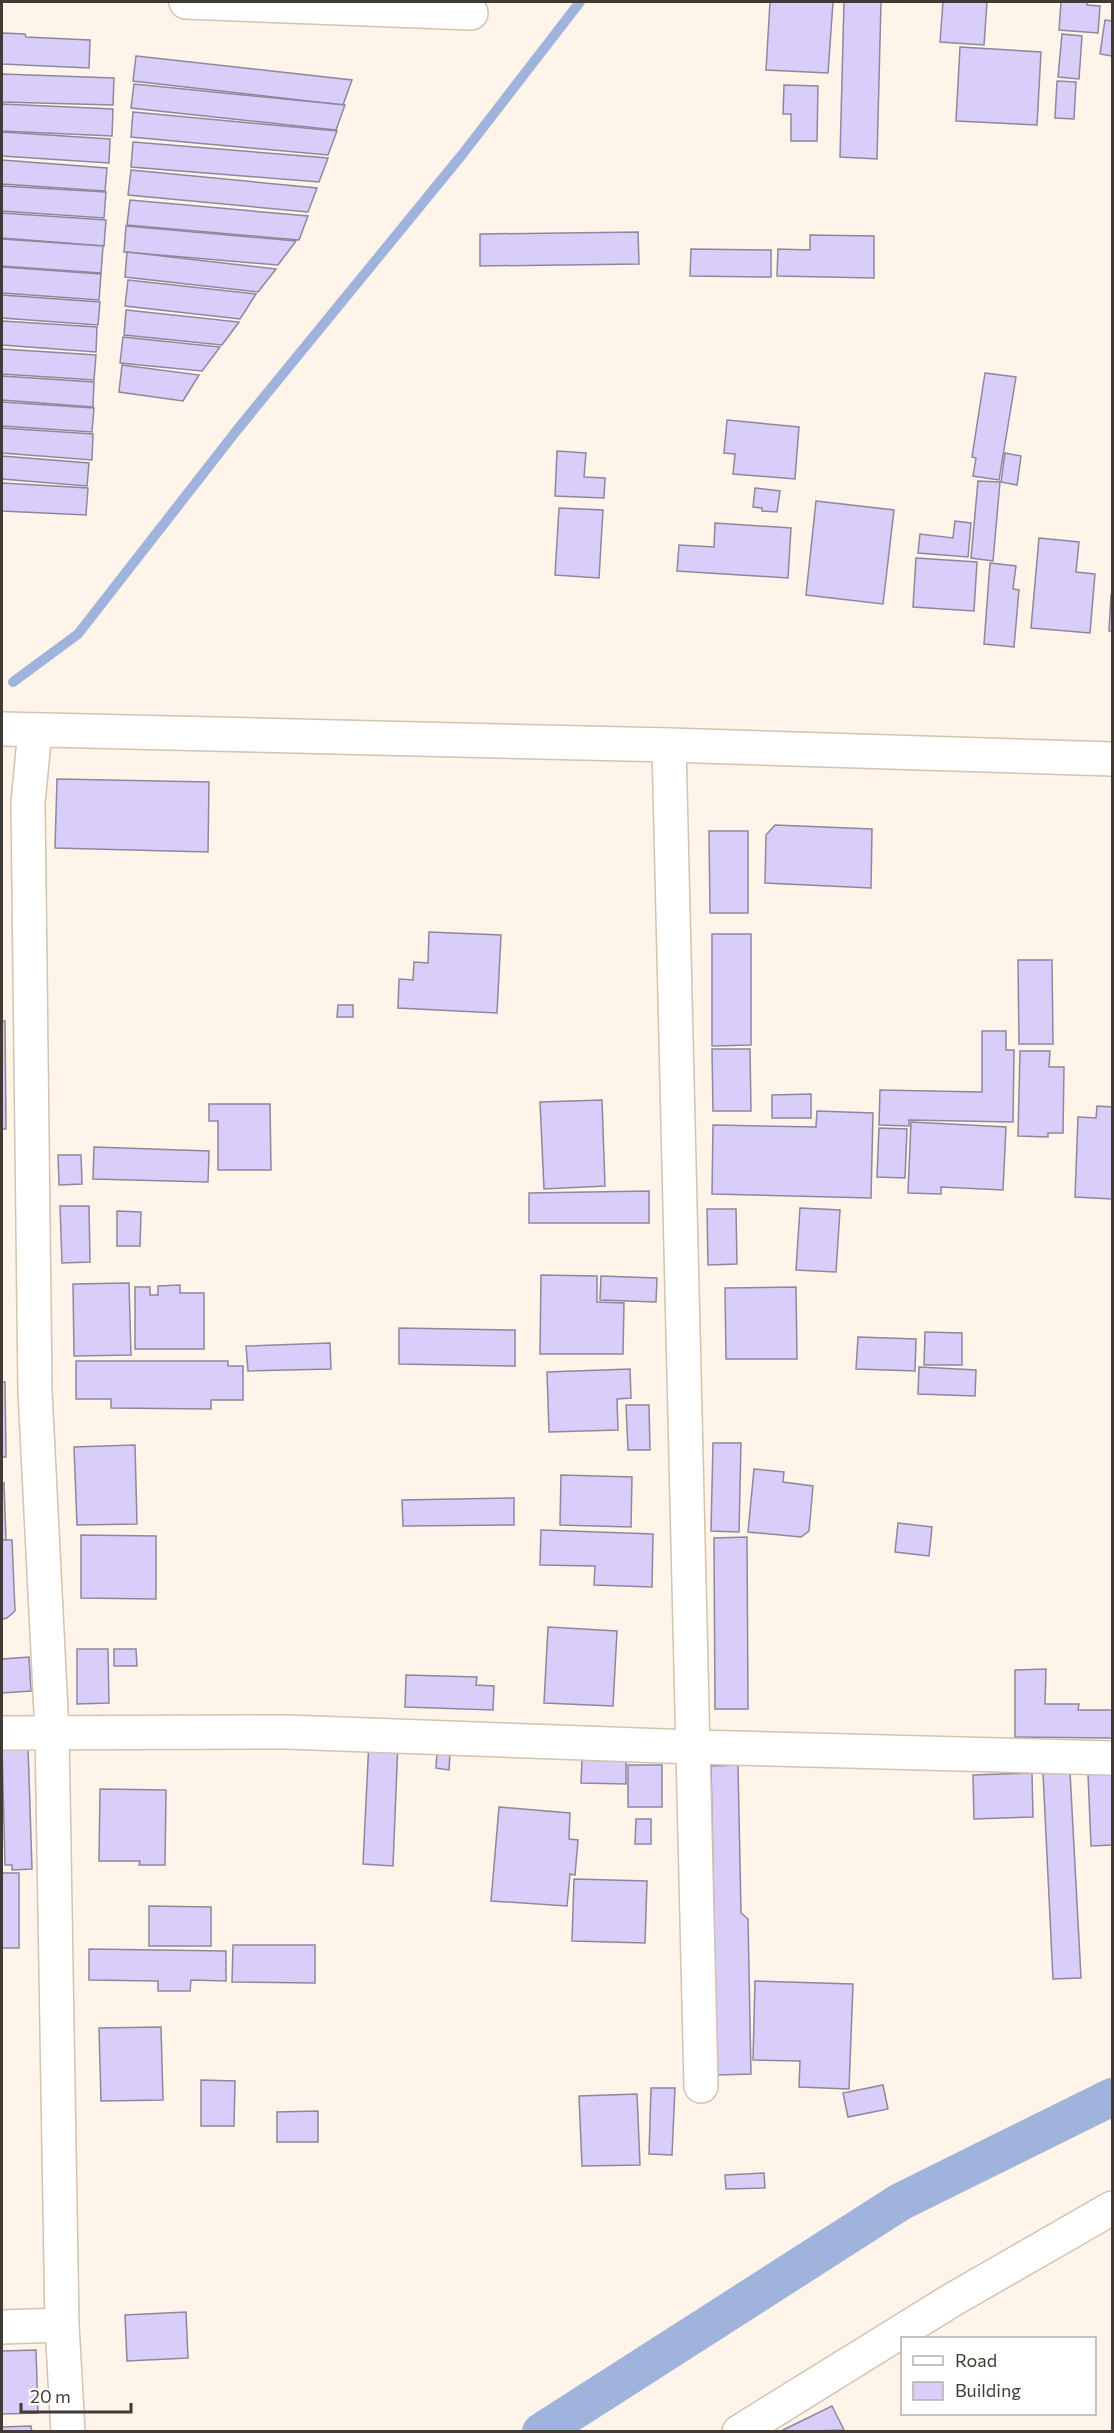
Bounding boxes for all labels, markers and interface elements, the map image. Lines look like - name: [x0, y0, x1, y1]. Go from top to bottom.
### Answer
- legend: [901, 2337, 1096, 2415]
- text: Road: [955, 2349, 997, 2371]
- scale bar: [21, 2376, 130, 2414]
- text: Building: [955, 2379, 1021, 2401]
- text: 20 m: [30, 2385, 71, 2407]

